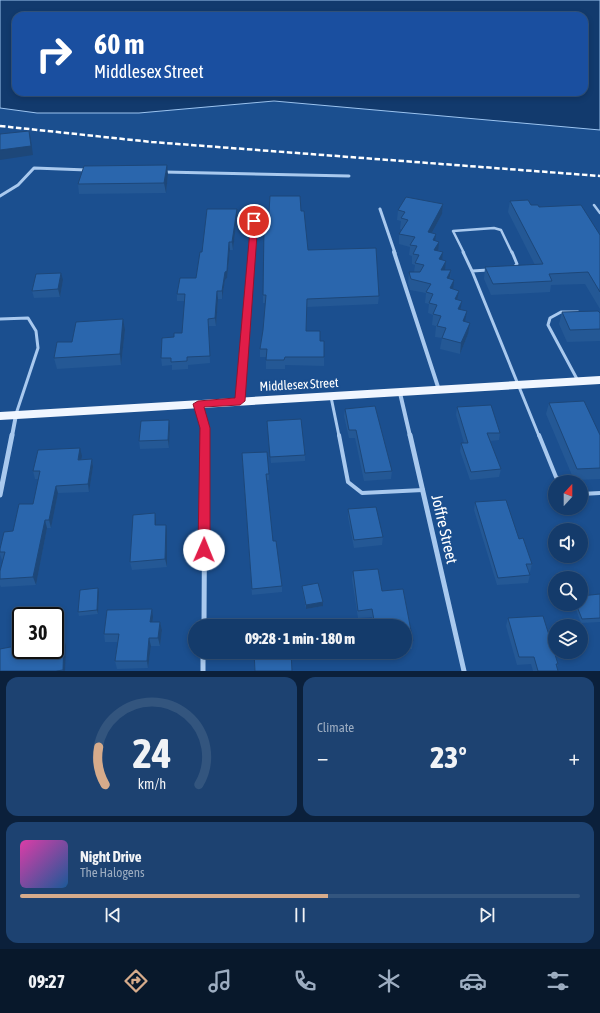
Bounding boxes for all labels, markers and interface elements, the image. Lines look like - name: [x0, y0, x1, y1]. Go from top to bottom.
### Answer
- icon: right: [28, 28, 80, 80]
- text: 60 m: [94, 28, 144, 60]
- text: Middlesex Street: [94, 61, 204, 82]
- pin: [237, 204, 271, 238]
- icon: arrive: [243, 210, 265, 232]
- street label: Middlesex Street: [259, 375, 339, 394]
- north arrow: [548, 475, 588, 515]
- map controls: [548, 475, 588, 659]
- street label: Joffre Street: [428, 493, 462, 566]
- button: sound: [548, 523, 588, 563]
- position arrow: [183, 529, 225, 571]
- button: search: [548, 571, 588, 611]
- speed limit sign: 30: [12, 607, 64, 659]
- button: layers: [548, 619, 588, 659]
- text: 09:28 · 1 min · 180 m: [245, 630, 355, 647]
- text: Climate: [317, 720, 354, 735]
- text: 24: [132, 728, 171, 776]
- text: 23°: [430, 740, 467, 774]
- text: −: [317, 744, 328, 770]
- text: +: [569, 744, 580, 770]
- text: km/h: [137, 775, 166, 791]
- text: Night Drive: [80, 848, 142, 865]
- text: The Halogens: [80, 865, 145, 880]
- icon: previous: [102, 904, 124, 926]
- icon: pause: [289, 904, 311, 926]
- icon: next: [476, 904, 498, 926]
- icon: directions: [122, 967, 150, 995]
- icon: music: [206, 967, 234, 995]
- icon: phone: [291, 967, 319, 995]
- icon: climate: [375, 967, 403, 995]
- icon: car: [459, 967, 487, 995]
- icon: filters: [544, 967, 572, 995]
- text: 09:27: [28, 971, 65, 992]

